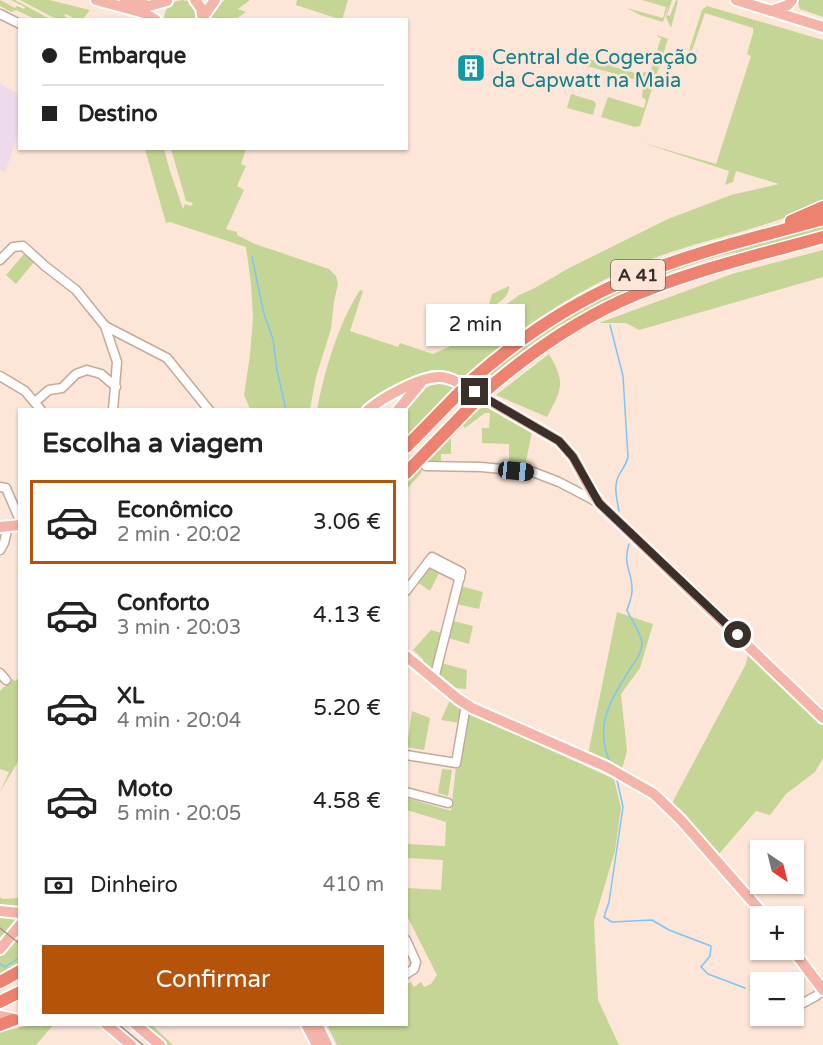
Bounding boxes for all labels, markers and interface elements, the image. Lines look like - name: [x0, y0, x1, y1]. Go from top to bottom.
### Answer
- text: Embarque: [78, 43, 186, 69]
- place label: Central de Cogeração da Capwatt na Maia: [492, 46, 697, 93]
- building icon: Central de Cogeração da Capwatt na Maia: [455, 52, 487, 84]
- text: Destino: [78, 101, 158, 127]
- road number: A 41: [611, 260, 665, 290]
- callout: 2 min: [426, 305, 524, 347]
- text: 2 min: [449, 313, 502, 337]
- route end: [461, 378, 488, 405]
- text: Escolha a viagem: [42, 427, 264, 460]
- car: [497, 460, 535, 482]
- icon: car: [45, 495, 99, 549]
- text: Econômico: [117, 497, 233, 523]
- text: 3.06 €: [313, 509, 381, 535]
- text: 2 min · 20:02: [117, 523, 241, 547]
- icon: car: [45, 588, 99, 642]
- text: Conforto: [117, 590, 210, 616]
- text: 4.13 €: [313, 602, 381, 628]
- text: 3 min · 20:03: [117, 616, 241, 640]
- route start: [724, 621, 751, 648]
- icon: car: [45, 681, 99, 735]
- text: XL: [117, 683, 144, 709]
- text: 5.20 €: [313, 695, 381, 721]
- text: 4 min · 20:04: [117, 709, 241, 733]
- icon: car: [45, 774, 99, 828]
- text: Moto: [117, 776, 173, 802]
- text: 4.58 €: [313, 788, 381, 814]
- text: 5 min · 20:05: [117, 802, 241, 826]
- north arrow: [750, 840, 804, 894]
- map controls: [750, 840, 804, 1026]
- icon: cash: [42, 869, 75, 902]
- text: Dinheiro: [90, 872, 178, 898]
- text: 410 m: [323, 873, 384, 897]
- button: +: [750, 906, 804, 960]
- button: Confirmar: [42, 945, 384, 1014]
- button: −: [750, 972, 804, 1026]

